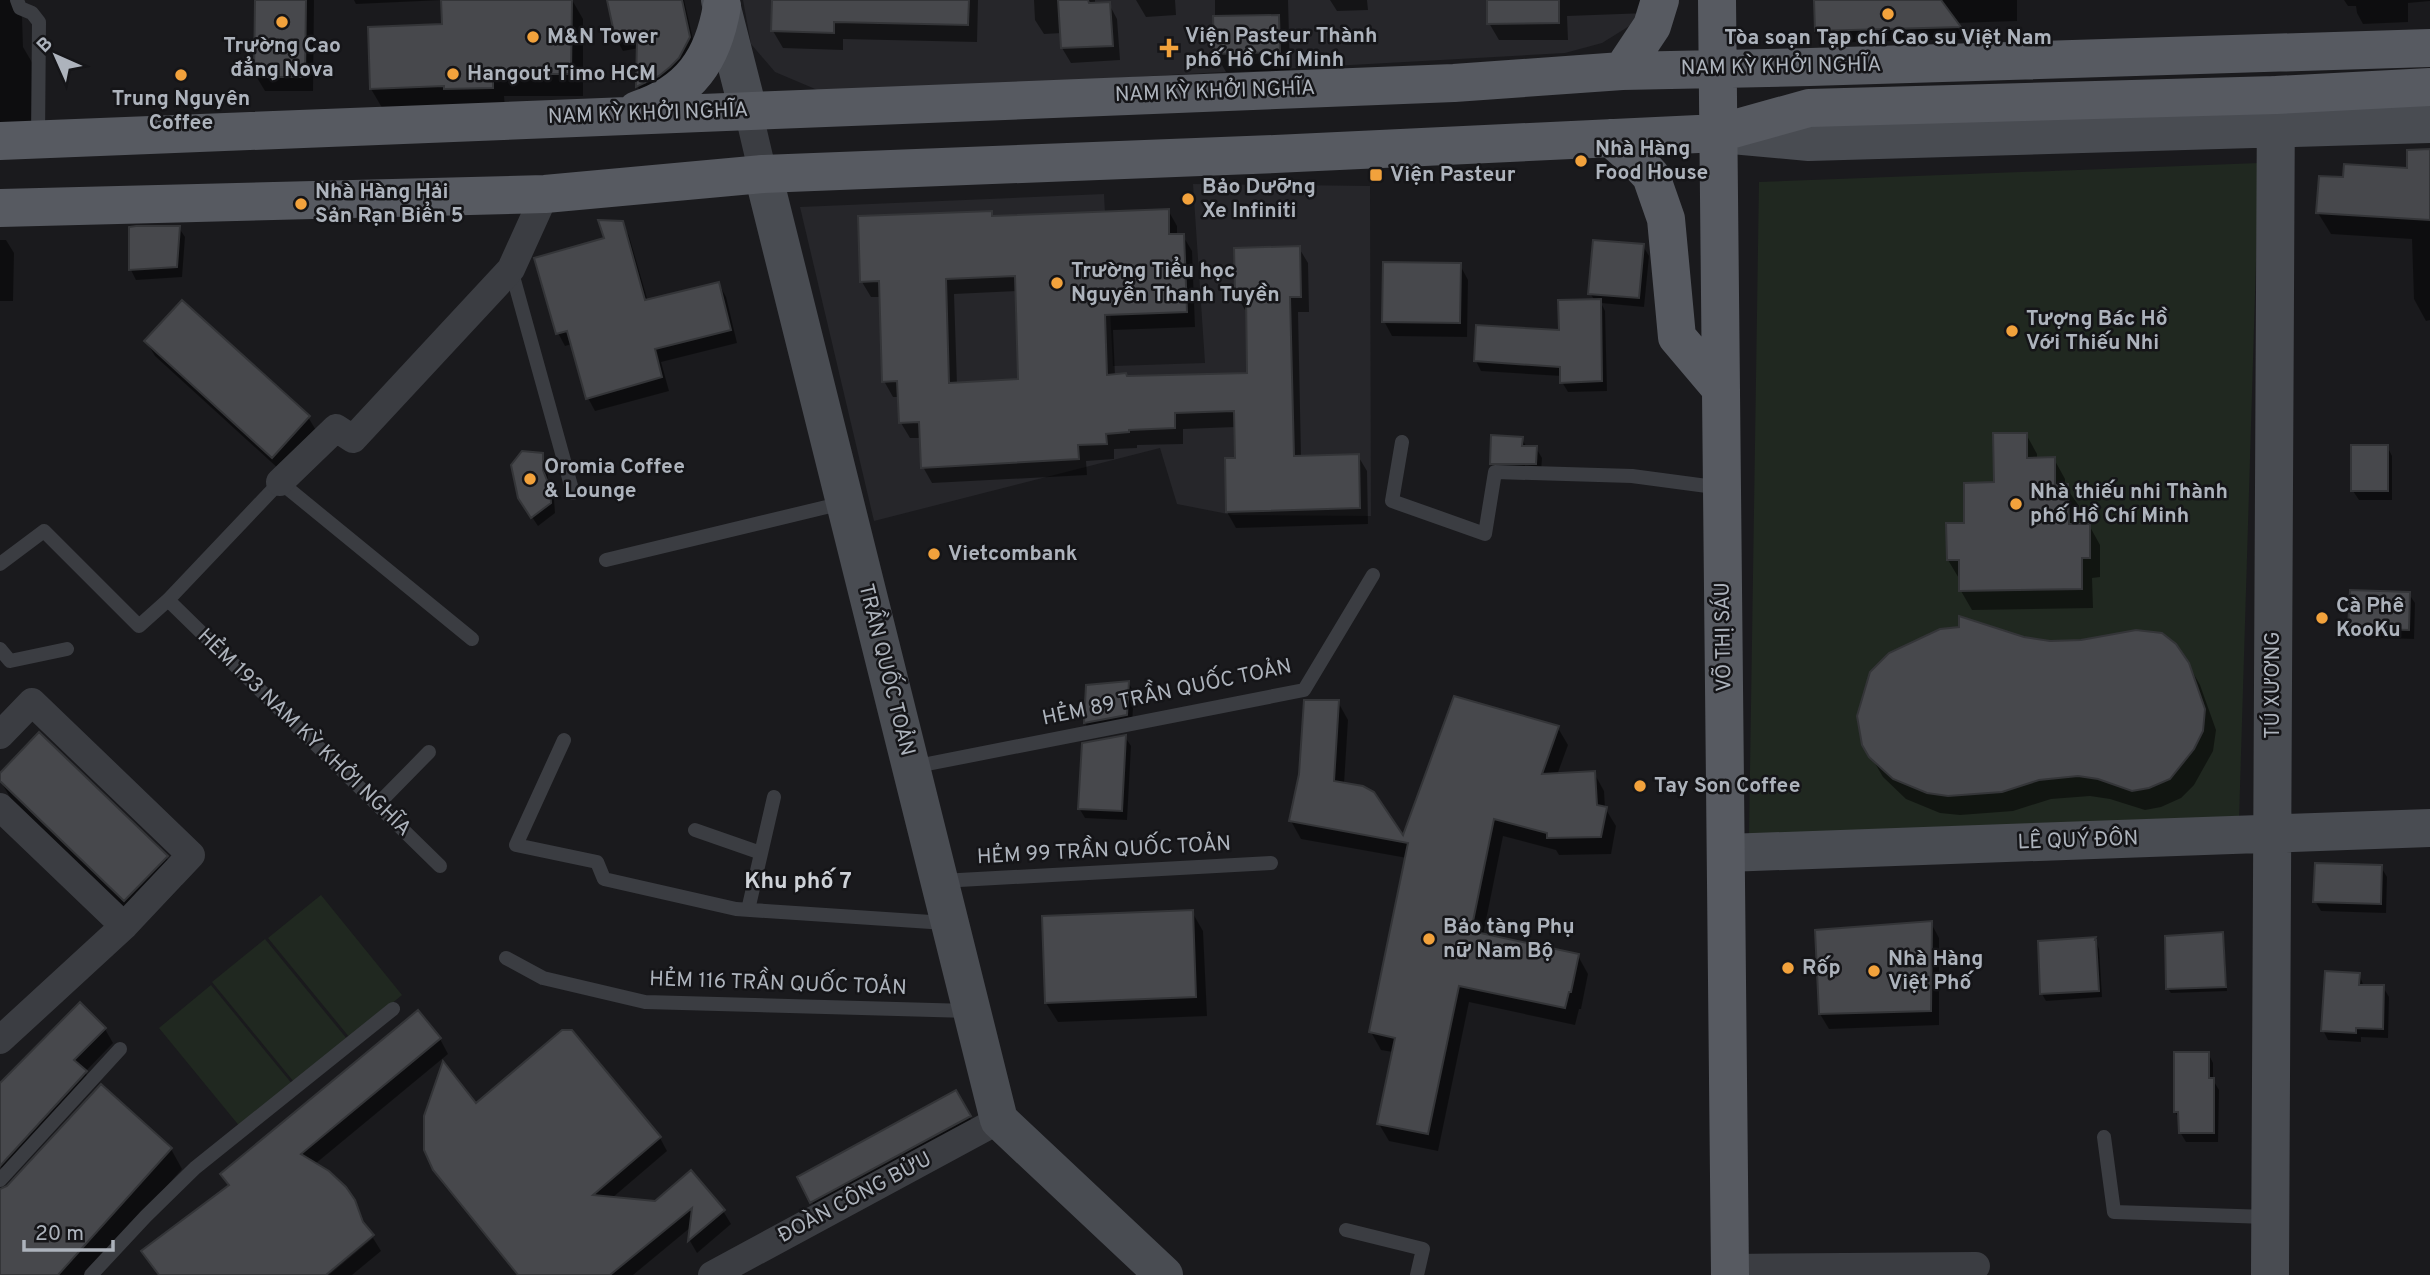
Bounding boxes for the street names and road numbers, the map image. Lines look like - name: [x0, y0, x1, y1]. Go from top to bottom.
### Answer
- street label: NAM KỲ KHỞI NGHĨA: [1680, 50, 1882, 82]
- street label: NAM KỲ KHỞI NGHĨA: [1114, 73, 1316, 109]
- street label: NAM KỲ KHỞI NGHĨA: [547, 95, 749, 131]
- street label: TRẦN QUỐC TOẢN: [852, 580, 924, 759]
- street label: VÕ THỊ SÁU: [1709, 582, 1738, 692]
- street label: HẺM 193 NAM KỲ KHỞI NGHĨA: [191, 622, 418, 843]
- street label: TÚ XƯƠNG: [2259, 631, 2287, 739]
- street label: HẺM 89 TRẦN QUỐC TOẢN: [1039, 649, 1294, 733]
- street label: LÊ QUÝ ĐÔN: [2017, 824, 2139, 857]
- street label: HẺM 99 TRẦN QUỐC TOẢN: [976, 827, 1232, 871]
- street label: HẺM 116 TRẦN QUỐC TOẢN: [649, 962, 907, 1002]
- street label: ĐOÀN CÔNG BỬU: [773, 1144, 936, 1250]

